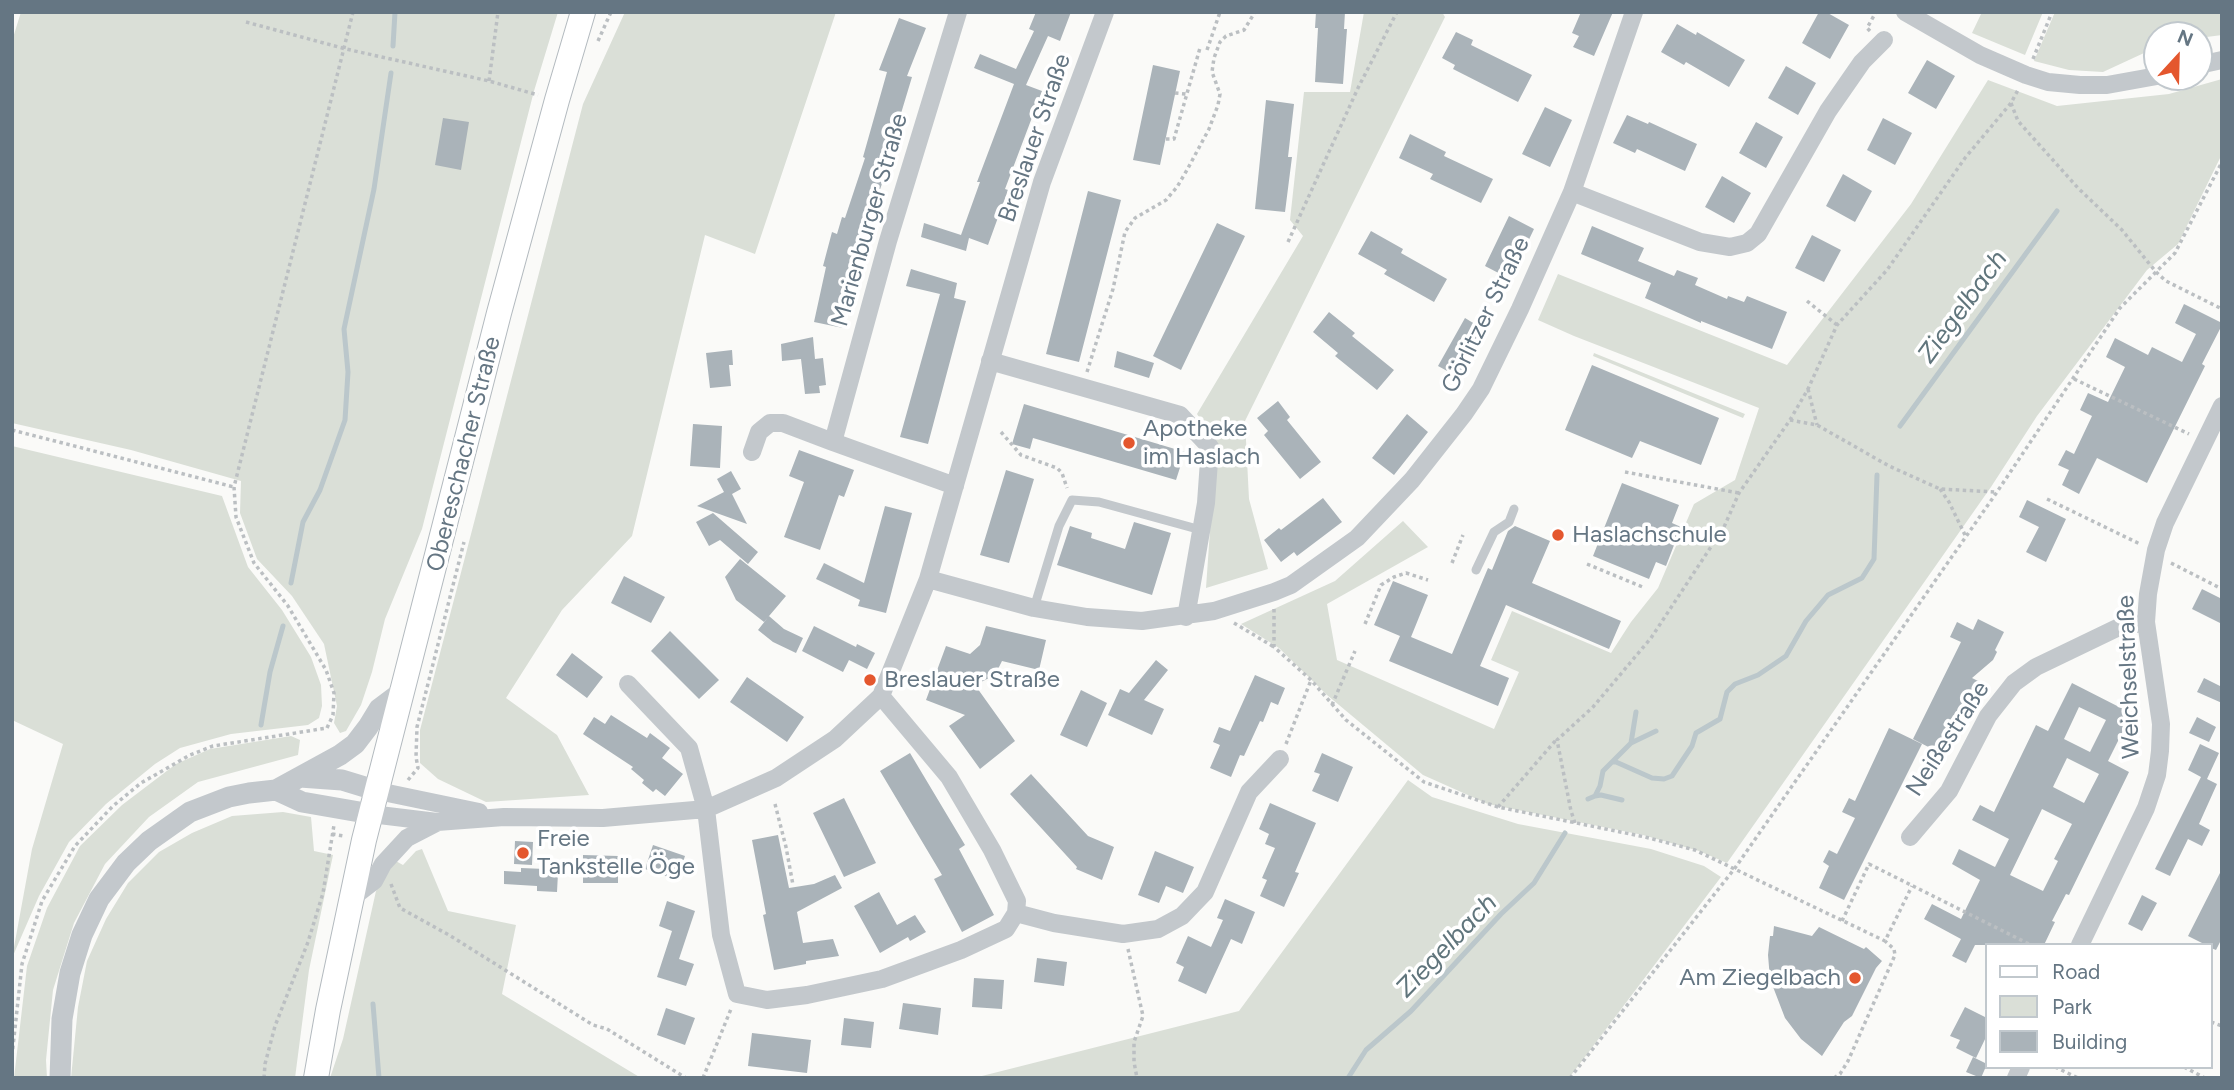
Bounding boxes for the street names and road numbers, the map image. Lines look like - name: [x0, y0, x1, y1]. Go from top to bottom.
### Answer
- street label: Breslauer Straße: [993, 50, 1077, 226]
- street label: Marienburger Straße: [826, 110, 914, 330]
- street label: Görlitzer Straße: [1436, 232, 1536, 398]
- street label: Obereschacher Straße: [421, 334, 507, 574]
- street label: Weichselstraße: [2112, 595, 2146, 759]
- street label: Neißestraße: [1900, 676, 1996, 802]

